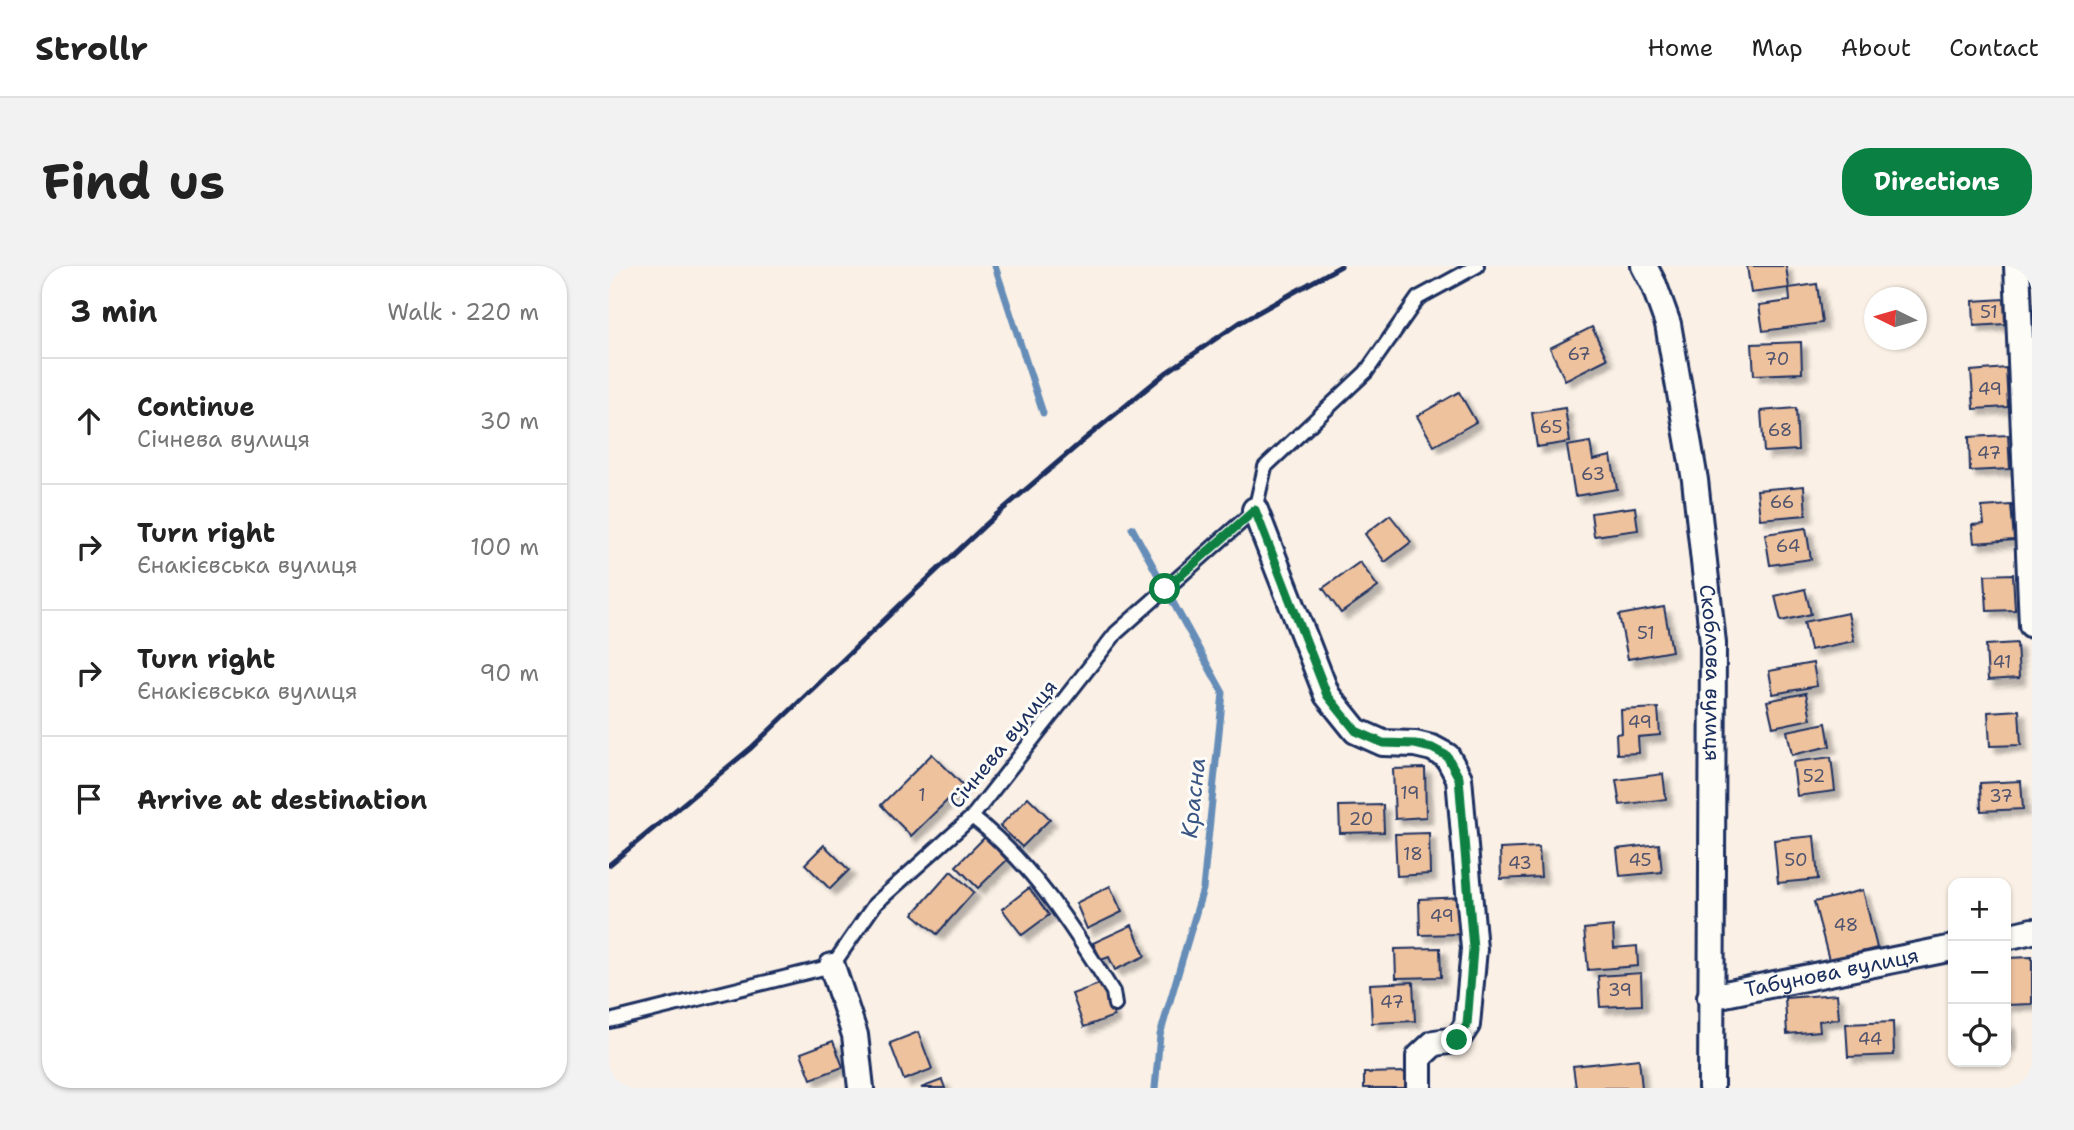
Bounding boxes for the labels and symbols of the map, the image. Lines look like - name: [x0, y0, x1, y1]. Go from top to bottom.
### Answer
- north arrow: [1864, 287, 1927, 350]
- house number: 51: [1980, 300, 1998, 324]
- house number: 67: [1567, 342, 1591, 366]
- house number: 70: [1765, 347, 1789, 371]
- house number: 49: [1978, 377, 2002, 401]
- house number: 65: [1540, 415, 1562, 439]
- house number: 68: [1768, 418, 1792, 442]
- house number: 47: [1977, 441, 2001, 465]
- house number: 63: [1581, 462, 1605, 486]
- house number: 66: [1770, 490, 1794, 514]
- house number: 64: [1776, 534, 1800, 558]
- route start: [1149, 573, 1180, 604]
- street label: Скоблова вулиця: [1693, 583, 1727, 761]
- house number: 51: [1637, 621, 1655, 645]
- house number: 41: [1992, 650, 2012, 674]
- street label: Січнева вулиця: [942, 674, 1064, 814]
- house number: 49: [1628, 710, 1652, 734]
- water label: Красна: [1174, 756, 1212, 840]
- house number: 52: [1803, 764, 1825, 788]
- house number: 19: [1400, 781, 1420, 805]
- house number: 1: [918, 783, 926, 807]
- house number: 37: [1989, 784, 2013, 808]
- house number: 20: [1349, 807, 1373, 831]
- house number: 18: [1403, 842, 1423, 866]
- house number: 45: [1628, 848, 1652, 872]
- house number: 50: [1784, 848, 1808, 872]
- house number: 43: [1508, 851, 1532, 875]
- house number: 49: [1430, 904, 1454, 928]
- house number: 48: [1834, 913, 1858, 937]
- street label: Табунова вулиця: [1742, 941, 1921, 1004]
- house number: 39: [1608, 978, 1632, 1002]
- house number: 47: [1380, 990, 1404, 1014]
- route end: [1441, 1024, 1472, 1055]
- house number: 44: [1858, 1027, 1882, 1051]

